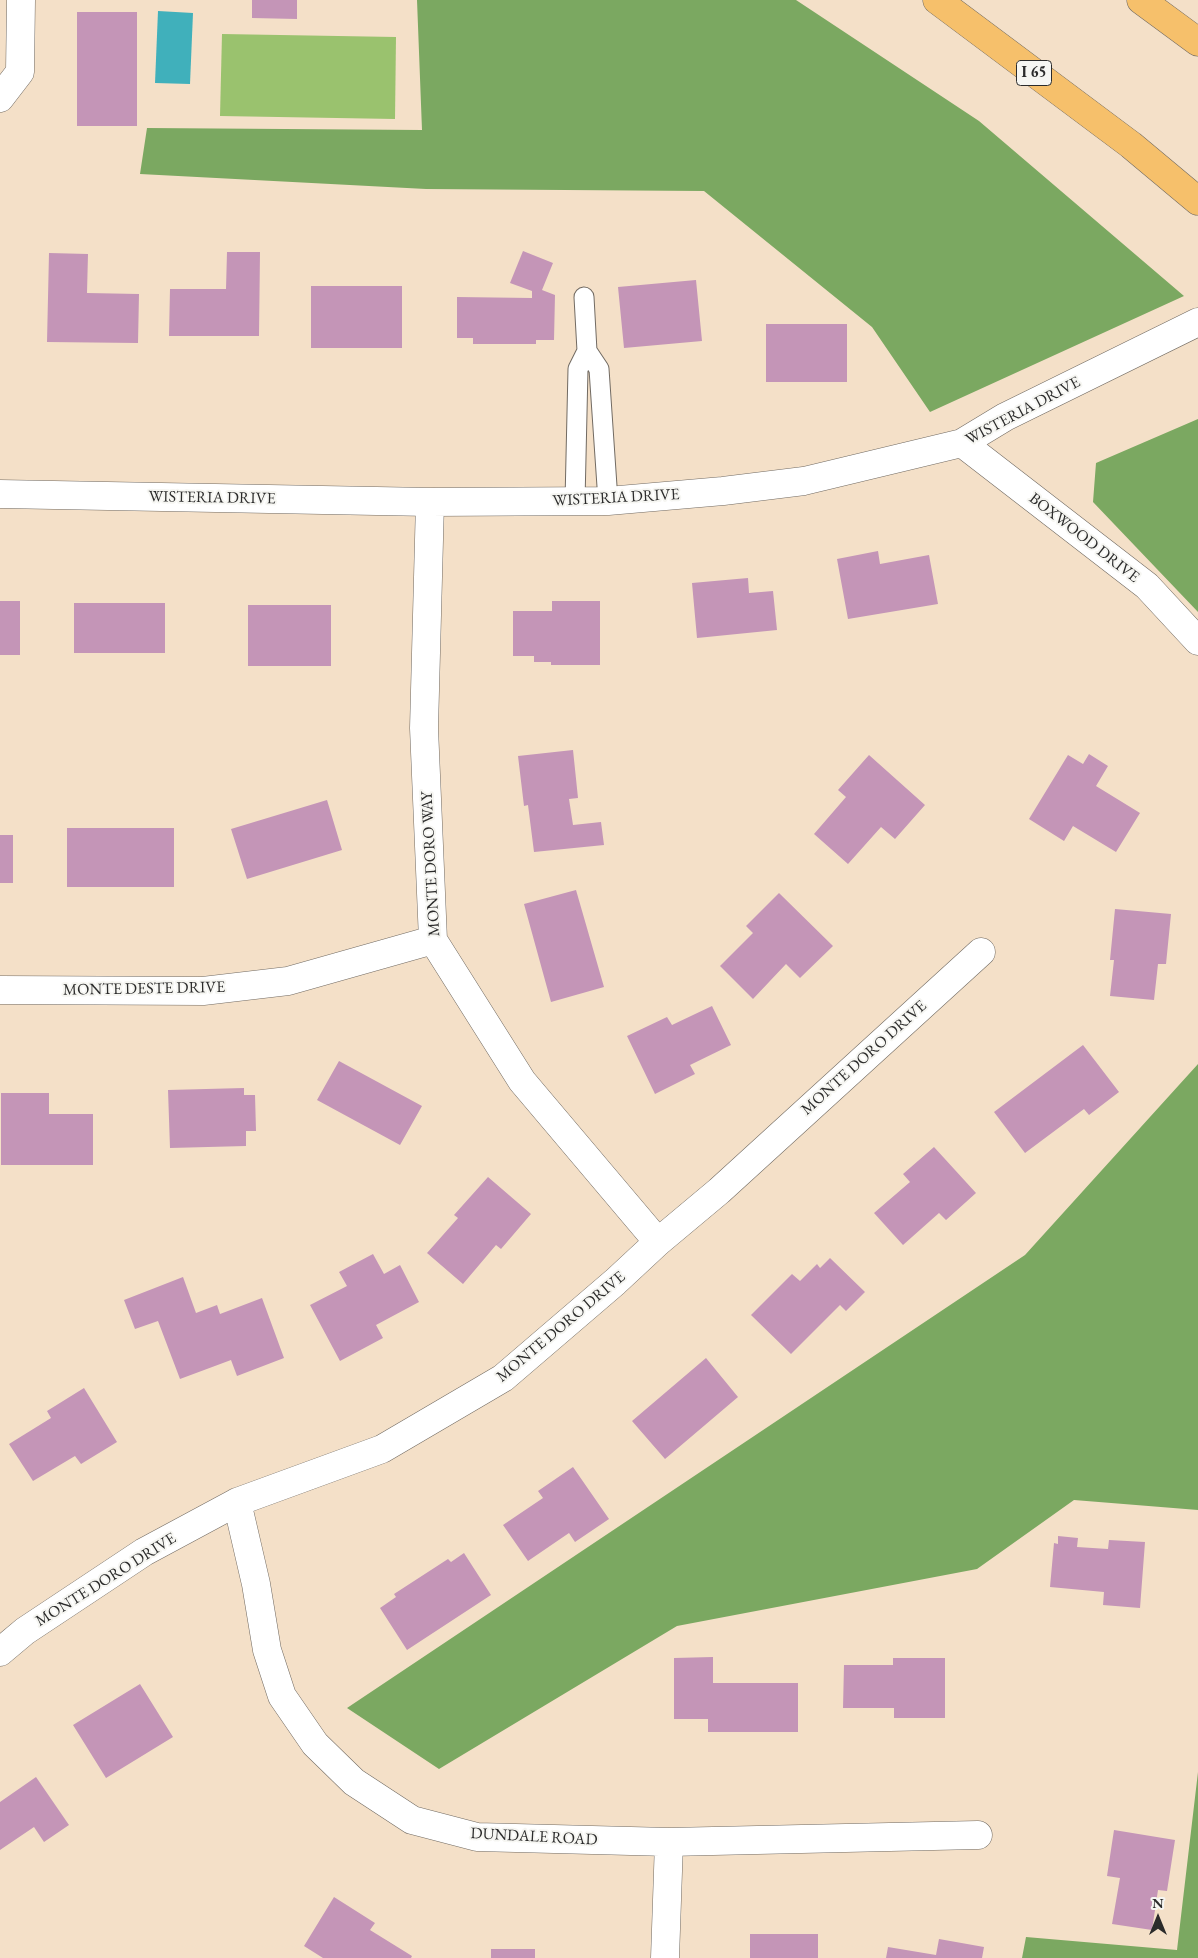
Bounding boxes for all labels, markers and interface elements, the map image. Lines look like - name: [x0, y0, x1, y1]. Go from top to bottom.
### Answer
- road number: I 65: [1016, 60, 1052, 86]
- street label: WISTERIA DRIVE: [962, 373, 1084, 449]
- street label: WISTERIA DRIVE: [552, 485, 680, 511]
- street label: WISTERIA DRIVE: [148, 487, 276, 509]
- street label: BOXWOOD DRIVE: [1025, 489, 1143, 587]
- street label: MONTE DORO WAY: [418, 791, 444, 937]
- street label: MONTE DESTE DRIVE: [63, 978, 225, 1000]
- street label: MONTE DORO DRIVE: [797, 997, 931, 1119]
- street label: MONTE DORO DRIVE: [493, 1268, 629, 1386]
- street label: MONTE DORO DRIVE: [32, 1529, 180, 1631]
- street label: DUNDALE ROAD: [470, 1824, 598, 1850]
- north arrow: [1133, 1893, 1183, 1943]
- text: N: [1152, 1894, 1164, 1912]

